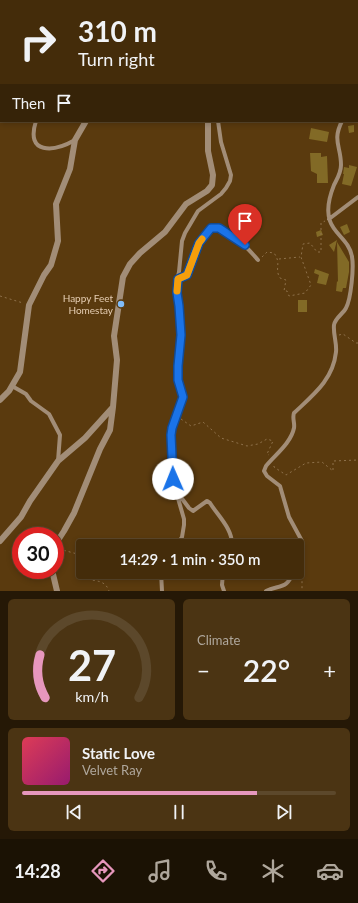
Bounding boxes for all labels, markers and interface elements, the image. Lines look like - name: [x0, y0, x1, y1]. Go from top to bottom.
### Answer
- text: 310 m: [78, 14, 157, 48]
- icon: right: [12, 16, 64, 68]
- text: Turn right: [78, 48, 155, 70]
- icon: arrive: [53, 92, 75, 114]
- text: Then: [12, 94, 45, 112]
- pin: [228, 204, 262, 245]
- icon: arrive: [234, 210, 256, 232]
- place label: Happy Feet Homestay: [63, 292, 114, 316]
- marker: Happy Feet Homestay: [116, 299, 126, 309]
- position arrow: [152, 458, 194, 500]
- speed limit sign: 30: [12, 527, 64, 579]
- text: 14:29 · 1 min · 350 m: [120, 550, 260, 568]
- text: Climate: [197, 632, 240, 648]
- text: 27: [67, 639, 116, 689]
- text: 22°: [243, 652, 290, 688]
- text: −: [197, 657, 210, 684]
- text: +: [323, 657, 336, 684]
- text: km/h: [75, 687, 108, 704]
- text: Static Love: [82, 744, 155, 762]
- text: Velvet Ray: [82, 762, 142, 778]
- icon: previous: [63, 801, 85, 823]
- icon: pause: [168, 801, 190, 823]
- icon: next: [273, 801, 295, 823]
- icon: directions: [89, 857, 117, 885]
- icon: music: [146, 857, 174, 885]
- icon: phone: [202, 857, 230, 885]
- icon: climate: [259, 857, 287, 885]
- icon: car: [316, 857, 344, 885]
- text: 14:28: [14, 860, 61, 882]

